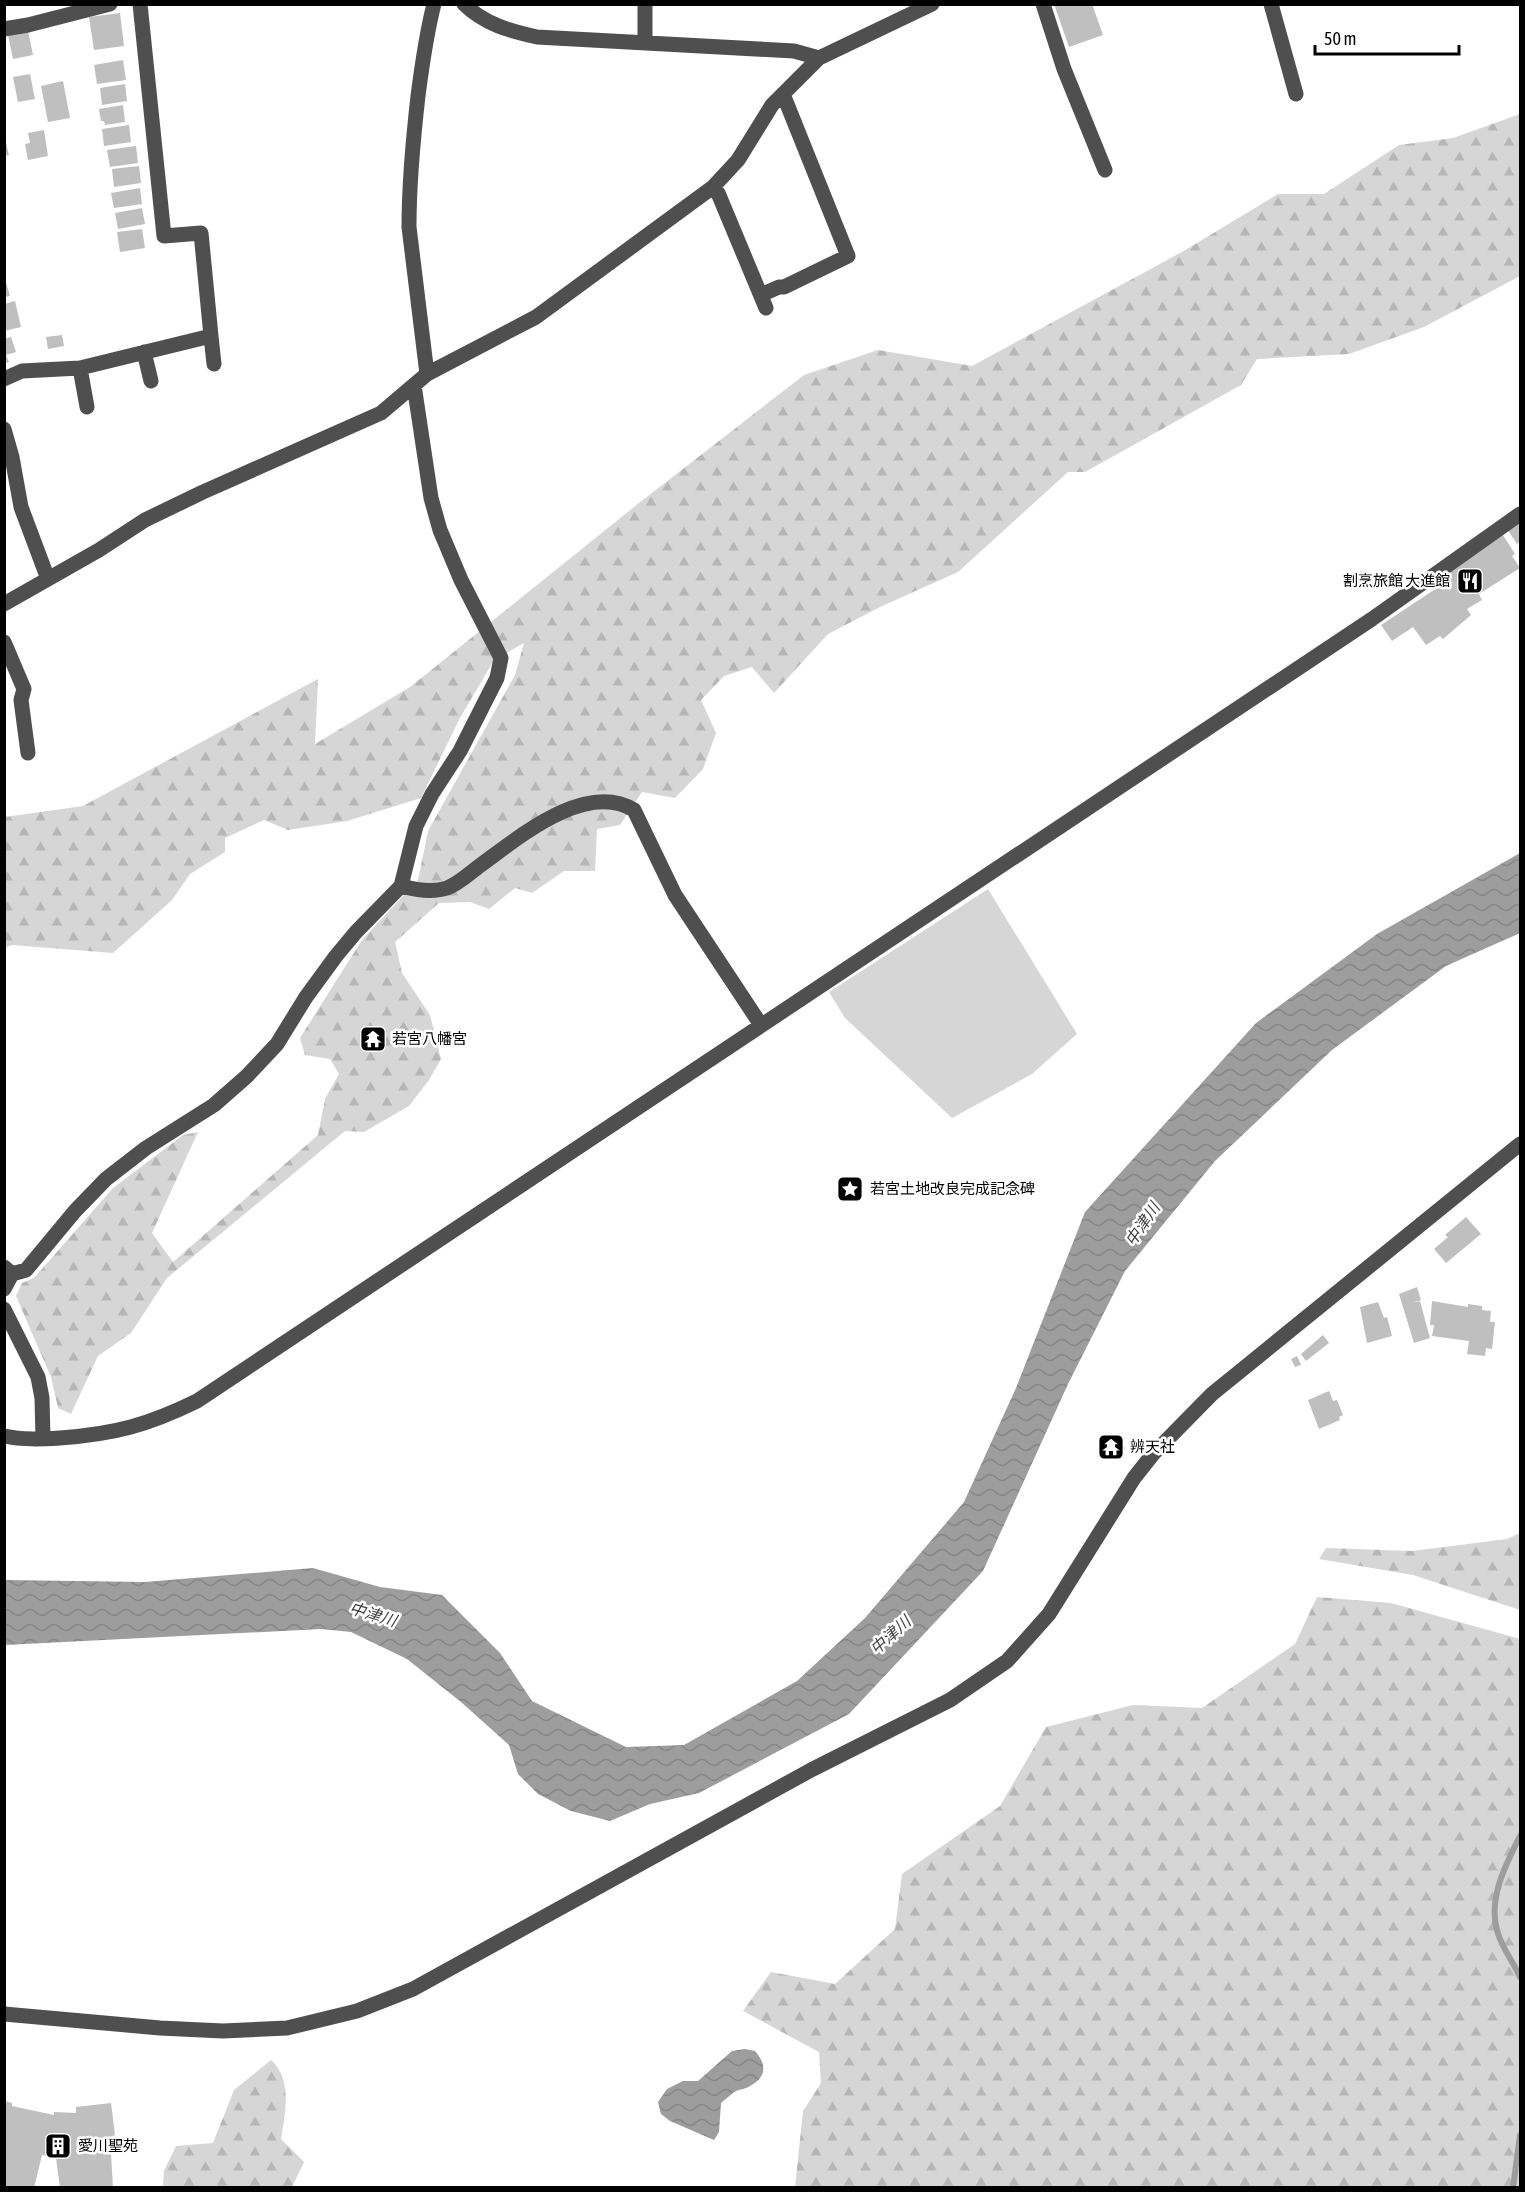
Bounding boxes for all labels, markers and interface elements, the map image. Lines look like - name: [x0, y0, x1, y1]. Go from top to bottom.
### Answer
- scale bar: [1315, 18, 1459, 56]
- text: 50 m: [1324, 28, 1356, 49]
- restaurant icon: 割烹旅館 大進館: [1455, 566, 1485, 596]
- place label: 割烹旅館 大進館: [1343, 572, 1450, 589]
- temple icon: 若宮八幡宮: [358, 1024, 388, 1054]
- place label: 若宮八幡宮: [392, 1030, 467, 1047]
- place icon: 若宮土地改良完成記念碑: [835, 1174, 865, 1204]
- place label: 若宮土地改良完成記念碑: [870, 1180, 1035, 1197]
- water label: 中津川: [1121, 1197, 1164, 1249]
- temple icon: 辨天社: [1096, 1432, 1126, 1462]
- place label: 辨天社: [1130, 1438, 1175, 1455]
- water label: 中津川: [347, 1598, 400, 1630]
- water label: 中津川: [866, 1611, 915, 1658]
- building icon: 愛川聖苑: [43, 2131, 73, 2161]
- place label: 愛川聖苑: [78, 2137, 138, 2154]

